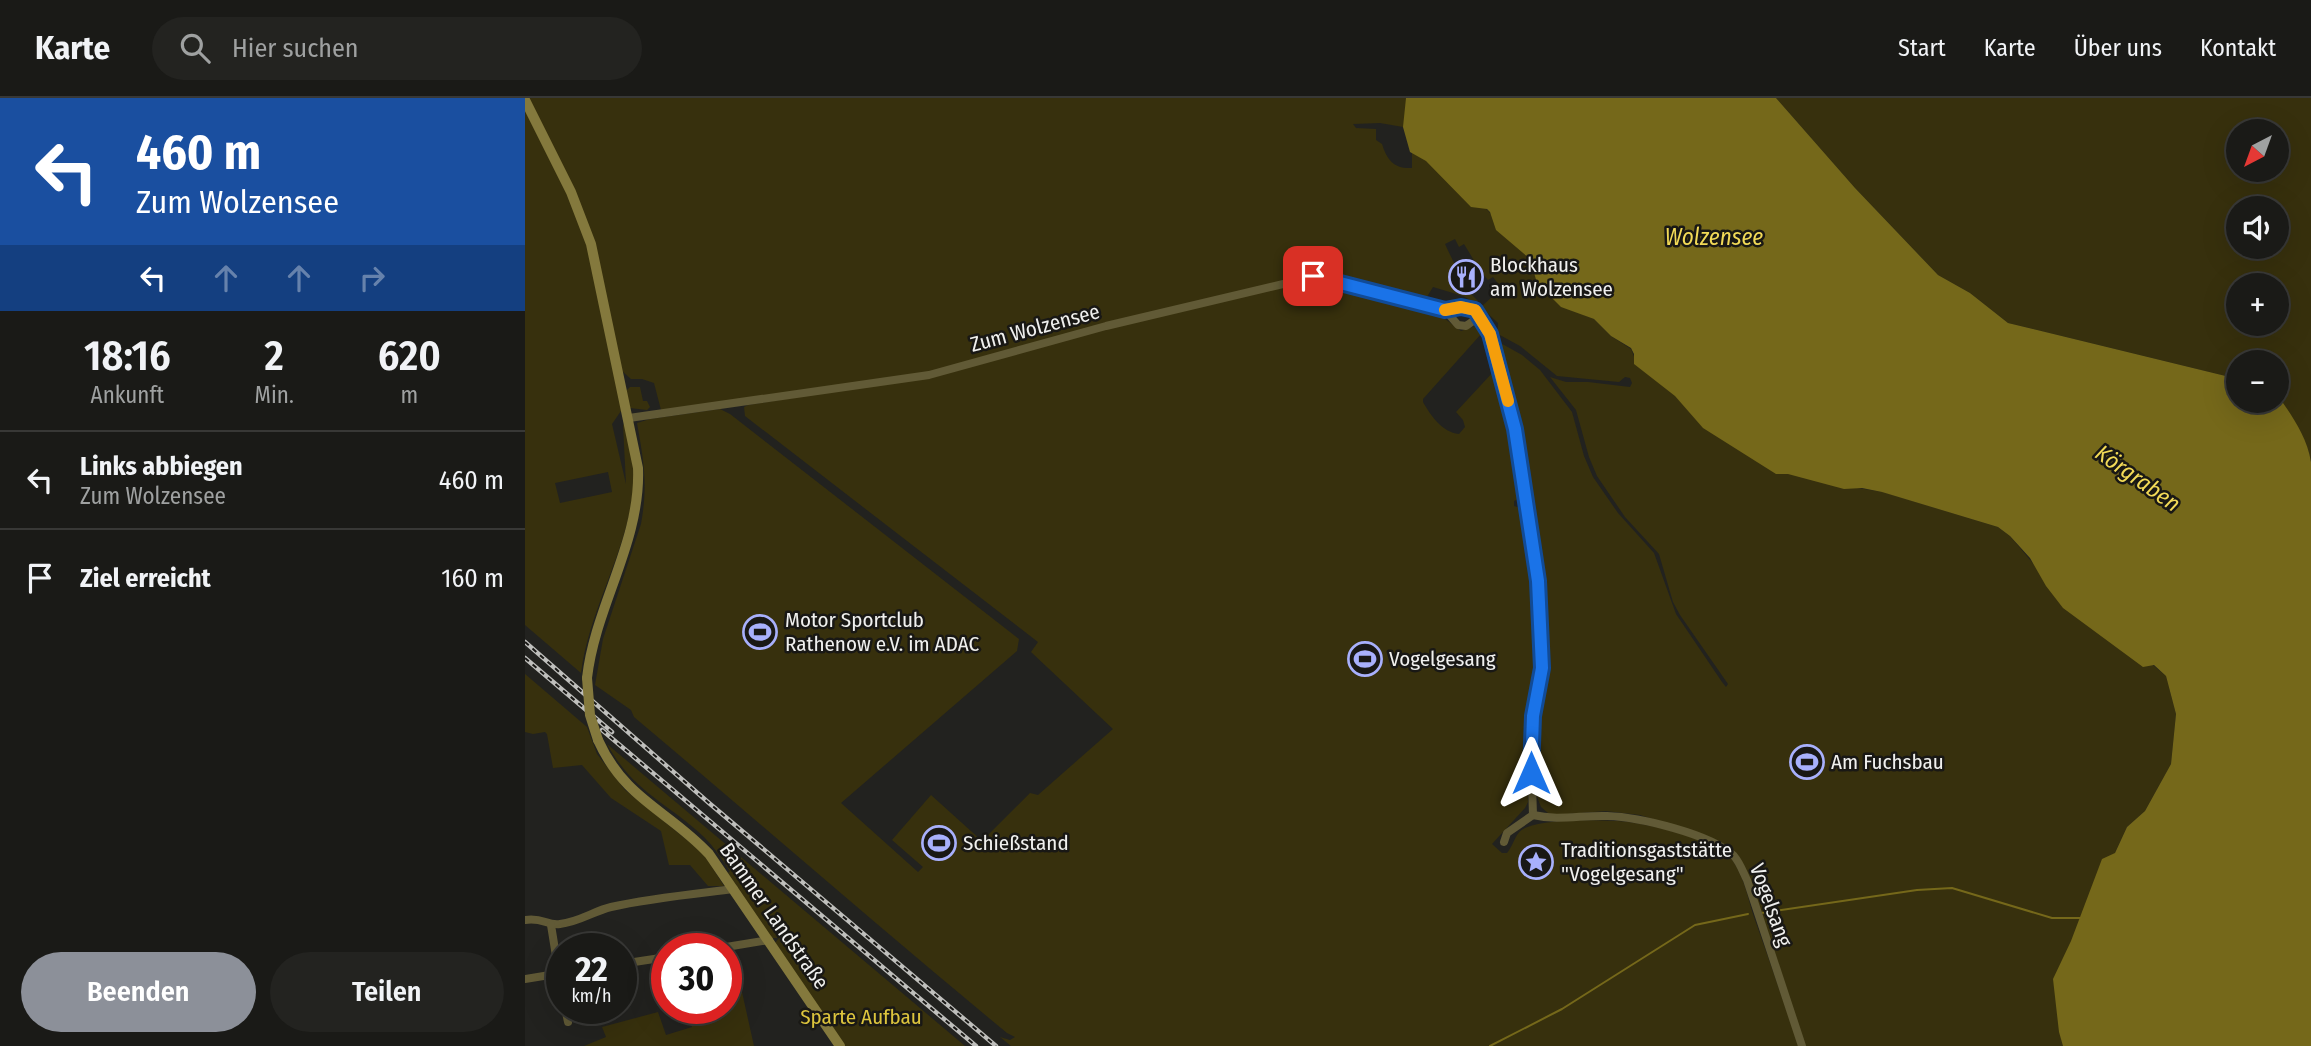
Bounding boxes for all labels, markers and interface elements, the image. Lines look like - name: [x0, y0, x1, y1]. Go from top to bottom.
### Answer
- search box: [152, 17, 642, 80]
- text: Karte: [35, 28, 110, 68]
- icon: search: [176, 29, 214, 67]
- text: Hier suchen: [232, 33, 359, 64]
- text: Start: [1898, 34, 1946, 62]
- text: Karte: [1984, 34, 2036, 62]
- text: Über uns: [2074, 34, 2162, 62]
- text: Kontakt: [2200, 34, 2276, 62]
- north arrow: [2226, 119, 2289, 182]
- map controls: [2226, 119, 2289, 413]
- text: 460 m: [136, 123, 261, 182]
- icon: left: [21, 126, 112, 217]
- text: Zum Wolzensee: [136, 183, 339, 221]
- button: sound: [2226, 196, 2289, 259]
- water label: Wolzensee: [1665, 223, 1763, 251]
- pin: [1283, 246, 1343, 306]
- place label: Blockhaus am Wolzensee: [1490, 252, 1613, 302]
- icon: arrive: [1294, 257, 1332, 295]
- restaurant icon: Blockhaus am Wolzensee: [1447, 258, 1485, 296]
- icon: left: [134, 259, 172, 297]
- icon: ahead: [207, 259, 245, 297]
- icon: ahead: [280, 259, 318, 297]
- icon: right: [353, 259, 391, 297]
- button: +: [2226, 273, 2289, 336]
- street label: Zum Wolzensee: [967, 298, 1103, 358]
- text: 18:16: [84, 331, 171, 381]
- text: 2: [265, 331, 284, 381]
- text: 620: [378, 331, 441, 381]
- button: −: [2226, 350, 2289, 413]
- text: Ankunft: [91, 381, 164, 409]
- text: Min.: [255, 381, 294, 409]
- text: m: [401, 381, 418, 409]
- water label: Körgraben: [2090, 439, 2186, 517]
- text: Links abbiegen: [80, 451, 243, 482]
- icon: left: [21, 461, 59, 499]
- text: 460 m: [439, 465, 504, 496]
- text: Zum Wolzensee: [80, 482, 226, 510]
- icon: arrive: [21, 559, 59, 597]
- text: Ziel erreicht: [80, 563, 211, 594]
- text: 160 m: [441, 563, 504, 594]
- place label: Motor Sportclub Rathenow e.V. im ADAC: [785, 607, 979, 657]
- sports icon: Motor Sportclub Rathenow e.V. im ADAC: [741, 613, 779, 651]
- sports icon: Vogelgesang: [1346, 640, 1384, 678]
- place label: Vogelgesang: [1389, 646, 1496, 672]
- position arrow: [1494, 736, 1568, 810]
- sports icon: Am Fuchsbau: [1788, 743, 1826, 781]
- place label: Am Fuchsbau: [1831, 749, 1944, 775]
- sports icon: Schießstand: [920, 824, 958, 862]
- place label: Schießstand: [963, 830, 1069, 856]
- place label: Traditionsgaststätte "Vogelgesang": [1561, 837, 1732, 887]
- street label: Bammer Landstraße: [714, 838, 834, 994]
- place icon: Traditionsgaststätte "Vogelgesang": [1517, 843, 1555, 881]
- street label: Vogelsang: [1744, 860, 1798, 950]
- speed limit sign: 30: [651, 933, 742, 1024]
- text: 22: [575, 948, 608, 990]
- button: Beenden: [21, 952, 256, 1032]
- button: Teilen: [270, 952, 504, 1032]
- text: km/h: [571, 985, 612, 1007]
- park label: Sparte Aufbau: [800, 1004, 922, 1030]

